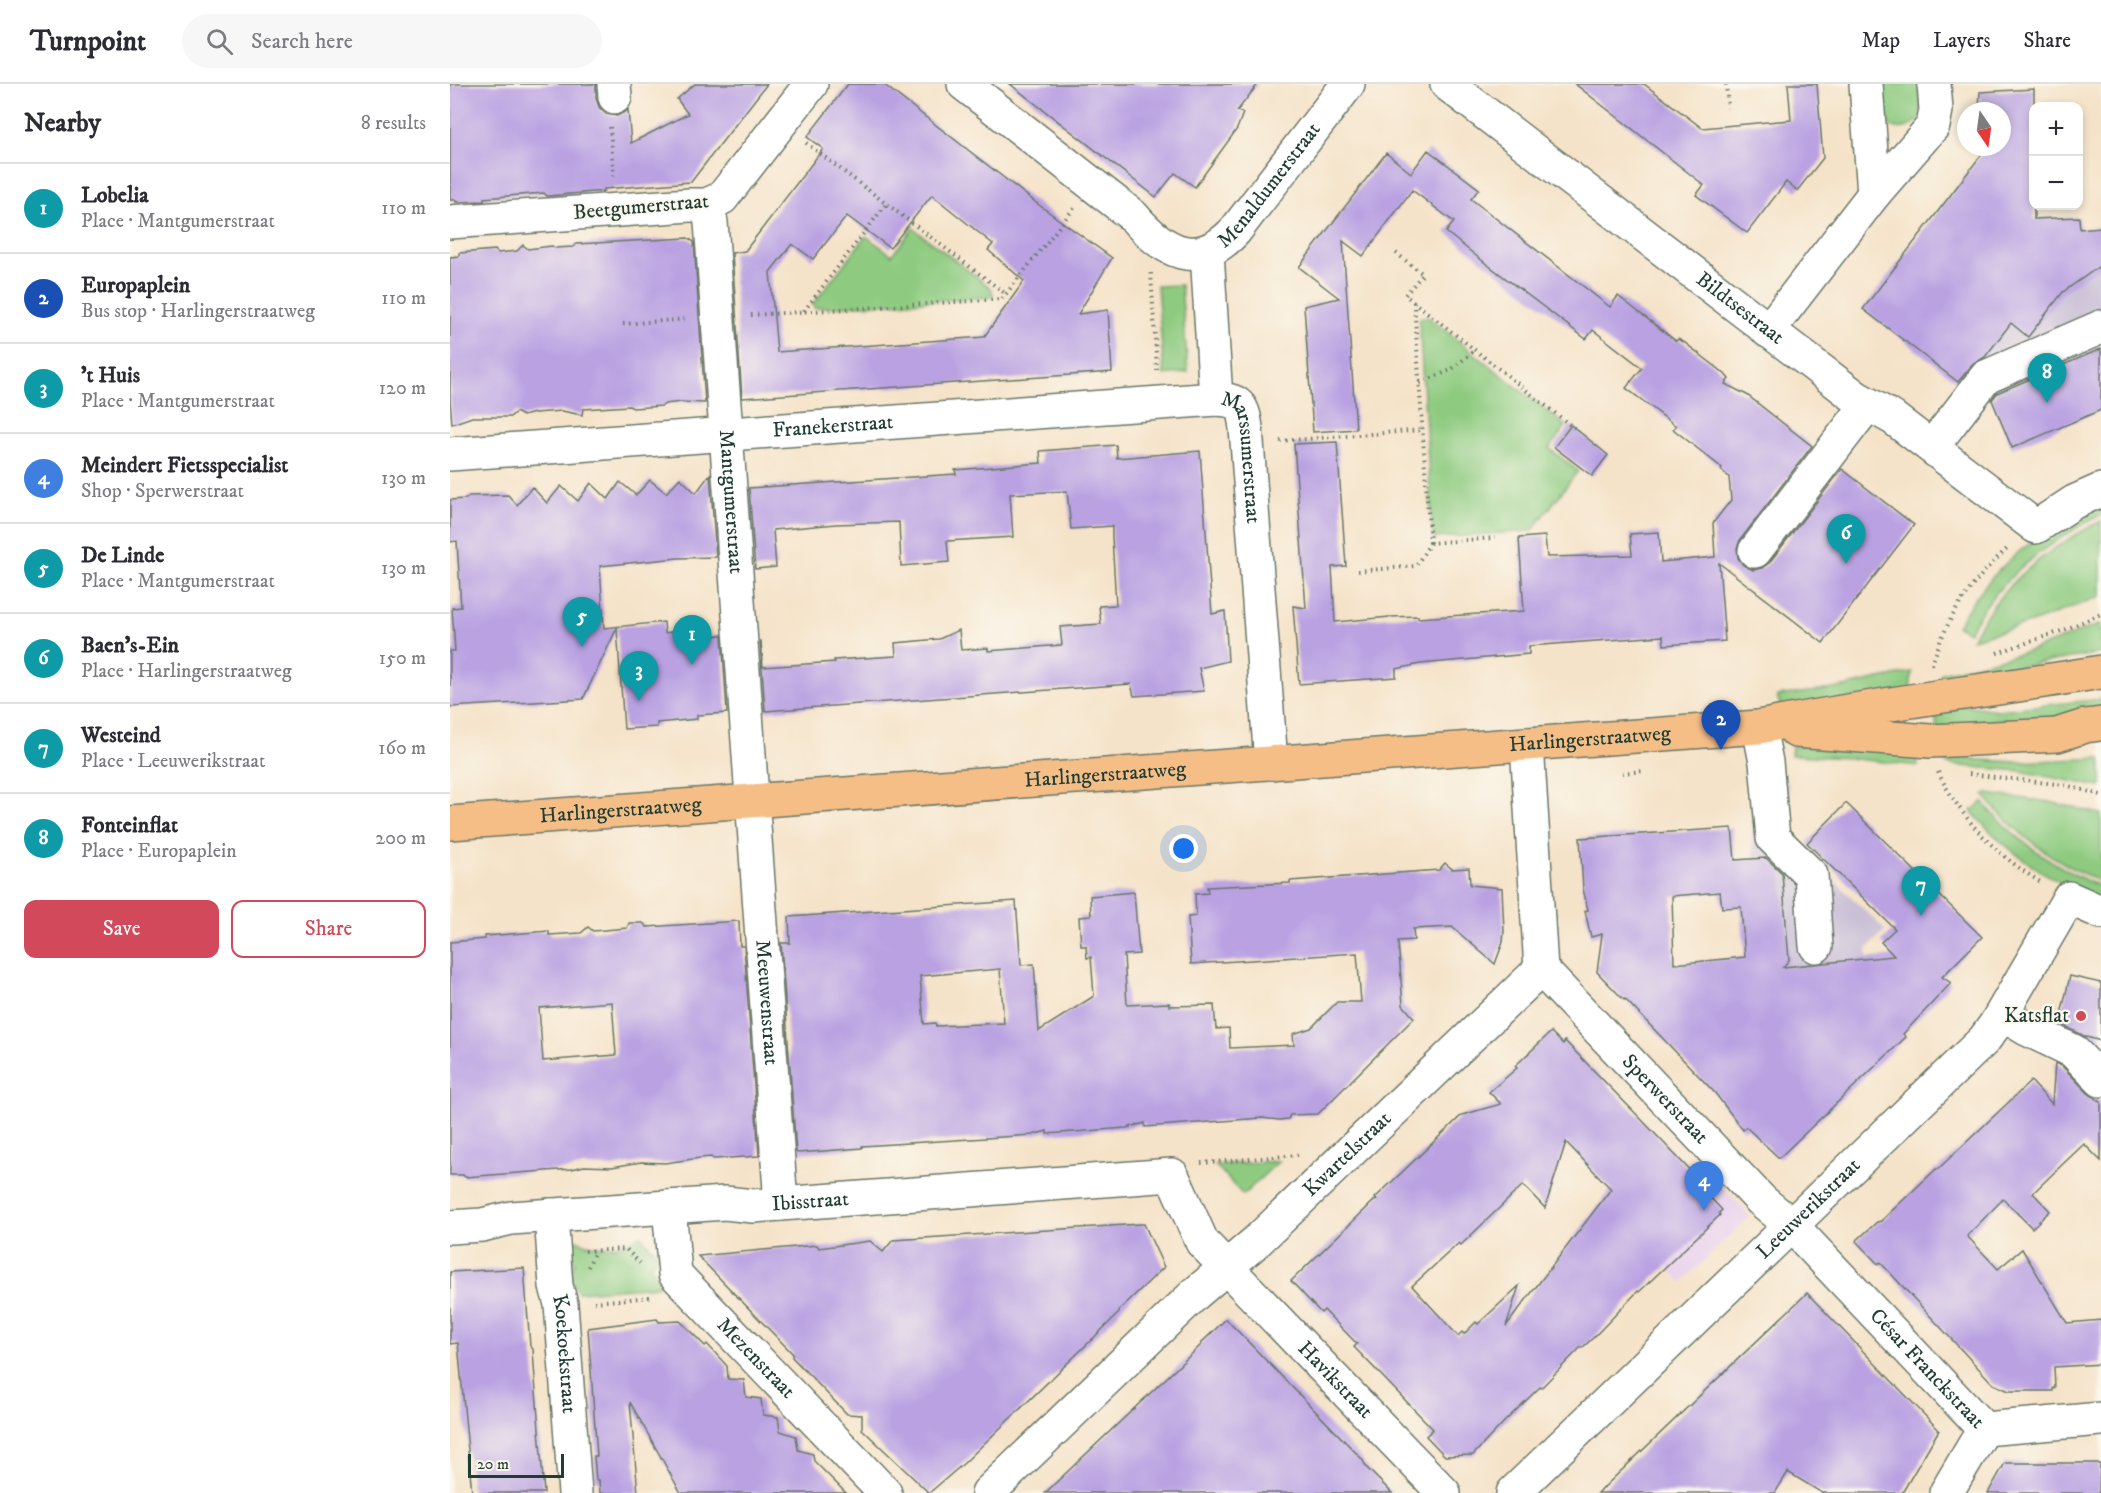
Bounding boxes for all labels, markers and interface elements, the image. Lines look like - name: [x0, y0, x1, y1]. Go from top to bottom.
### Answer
- search box: [182, 14, 602, 68]
- text: Turnpoint: [30, 24, 146, 59]
- icon: search: [203, 25, 236, 58]
- text: Search here: [251, 28, 353, 55]
- text: Map: [1861, 28, 1900, 54]
- text: Layers: [1933, 28, 1991, 54]
- text: Share: [2024, 28, 2071, 54]
- north arrow: [1957, 102, 2011, 156]
- map controls: [2029, 102, 2083, 210]
- button: +: [2029, 102, 2083, 156]
- text: Nearby: [24, 107, 101, 140]
- text: 8 results: [361, 111, 426, 136]
- street label: Menaldumerstraat: [1212, 117, 1327, 254]
- button: −: [2029, 156, 2083, 210]
- text: Lobelia: [81, 182, 149, 209]
- street label: Beetgumerstraat: [572, 188, 710, 226]
- text: 1: [40, 196, 47, 221]
- text: 110 m: [381, 196, 426, 221]
- text: Place · Mantgumerstraat: [81, 209, 275, 234]
- street label: Bildtsestraat: [1691, 266, 1789, 350]
- text: Europaplein: [81, 272, 190, 299]
- text: 2: [39, 286, 48, 311]
- text: 110 m: [381, 286, 426, 311]
- text: Bus stop · Harlingerstraatweg: [81, 299, 315, 324]
- pin: 8: [2028, 354, 2066, 403]
- text: 't Huis: [81, 362, 140, 389]
- text: 3: [40, 376, 47, 401]
- text: 120 m: [379, 376, 426, 401]
- street label: Marssumerstraat: [1218, 386, 1266, 525]
- text: Place · Mantgumerstraat: [81, 389, 275, 414]
- street label: Franekerstraat: [772, 409, 895, 444]
- street label: Mantgumerstraat: [713, 429, 749, 575]
- text: Meindert Fietsspecialist: [81, 452, 288, 479]
- text: 4: [38, 466, 49, 491]
- text: 130 m: [381, 466, 426, 491]
- text: Shop · Sperwerstraat: [81, 479, 244, 504]
- pin: 6: [1826, 514, 1866, 564]
- text: De Linde: [81, 542, 164, 569]
- text: 5: [39, 556, 48, 581]
- text: 130 m: [381, 556, 426, 581]
- text: Place · Mantgumerstraat: [81, 569, 275, 594]
- pin: 5: [562, 598, 602, 647]
- pin: 1: [672, 616, 712, 665]
- text: Baen's-Ein: [81, 632, 179, 659]
- text: 6: [38, 646, 49, 671]
- text: 150 m: [379, 646, 426, 671]
- pin: 3: [620, 652, 658, 701]
- text: Place · Harlingerstraatweg: [81, 659, 292, 684]
- pin: 2: [1702, 700, 1740, 750]
- street label: Harlingerstraatweg: [1508, 720, 1673, 758]
- text: Westeind: [81, 722, 161, 749]
- text: 7: [38, 736, 49, 761]
- text: 160 m: [378, 736, 426, 761]
- text: Place · Leeuwerikstraat: [81, 749, 265, 774]
- street label: Harlingerstraatweg: [1023, 756, 1188, 794]
- street label: Harlingerstraatweg: [539, 792, 703, 829]
- text: Fonteinflat: [81, 812, 178, 839]
- text: 8: [38, 826, 49, 851]
- text: 200 m: [375, 826, 426, 851]
- your location: [1169, 834, 1198, 863]
- text: Place · Europaplein: [81, 839, 237, 864]
- pin: 7: [1902, 866, 1940, 916]
- button: Save: [24, 900, 219, 958]
- button: Share: [231, 900, 426, 958]
- street label: Meeuwenstraat: [749, 939, 784, 1066]
- place label: Katsflat: [2004, 1003, 2069, 1029]
- marker: Katsflat: [2074, 1009, 2088, 1023]
- street label: Sperwerstraat: [1616, 1049, 1714, 1150]
- street label: Kwartelstraat: [1298, 1106, 1397, 1203]
- street label: Leeuwerikstraat: [1751, 1153, 1866, 1265]
- pin: 4: [1684, 1162, 1724, 1211]
- street label: Ibisstraat: [771, 1186, 850, 1218]
- street label: Koekoekstraat: [546, 1291, 582, 1415]
- street label: César Franckstraat: [1864, 1303, 1990, 1435]
- street label: Mezenstraat: [711, 1312, 801, 1404]
- street label: Havikstraat: [1292, 1336, 1379, 1425]
- scale bar: [468, 1451, 564, 1478]
- text: 20 m: [477, 1454, 509, 1474]

